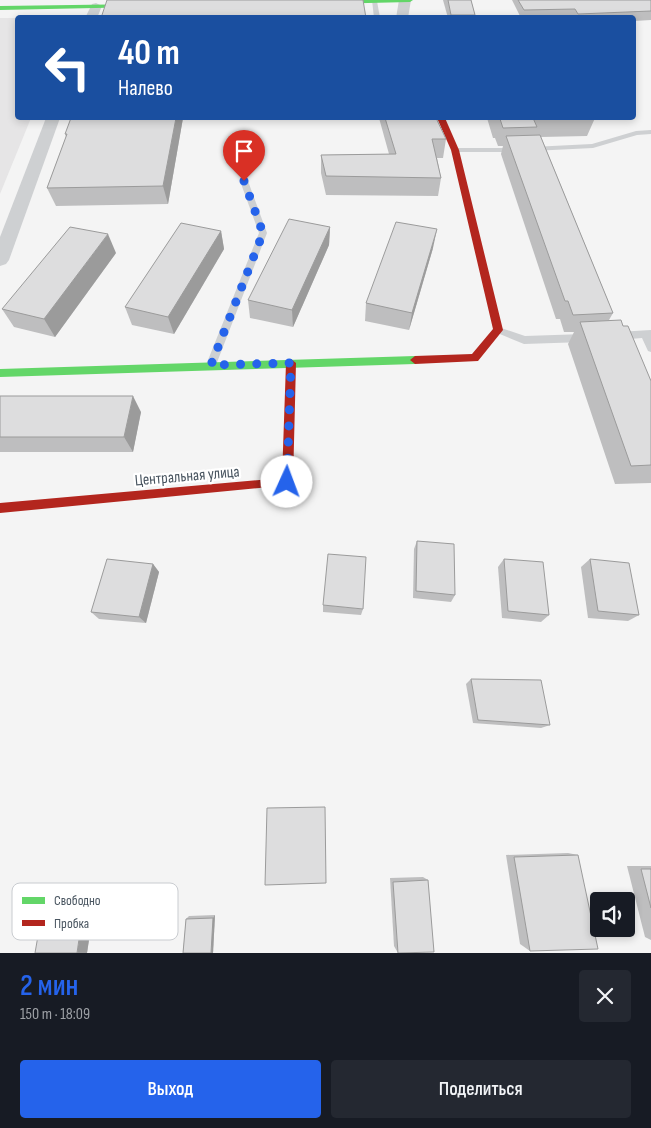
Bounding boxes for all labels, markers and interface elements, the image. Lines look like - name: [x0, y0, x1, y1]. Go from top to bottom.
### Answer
- text: 40 m: [118, 32, 180, 75]
- icon: left: [35, 35, 100, 100]
- text: Налево: [118, 75, 173, 102]
- pin: [223, 130, 265, 181]
- icon: arrive: [230, 137, 258, 165]
- position arrow: [260, 455, 312, 507]
- street label: Центральная улица: [134, 462, 240, 491]
- legend: [12, 883, 178, 940]
- text: Свободно: [54, 892, 101, 909]
- map controls: [590, 892, 635, 937]
- button: sound: [590, 892, 635, 937]
- text: Пробка: [54, 915, 89, 932]
- text: 2 мин: [20, 968, 78, 1004]
- button: close: [579, 970, 631, 1022]
- text: 150 m · 18:09: [20, 1005, 90, 1024]
- button: Выход: [20, 1060, 321, 1118]
- button: Поделиться: [331, 1060, 631, 1118]

